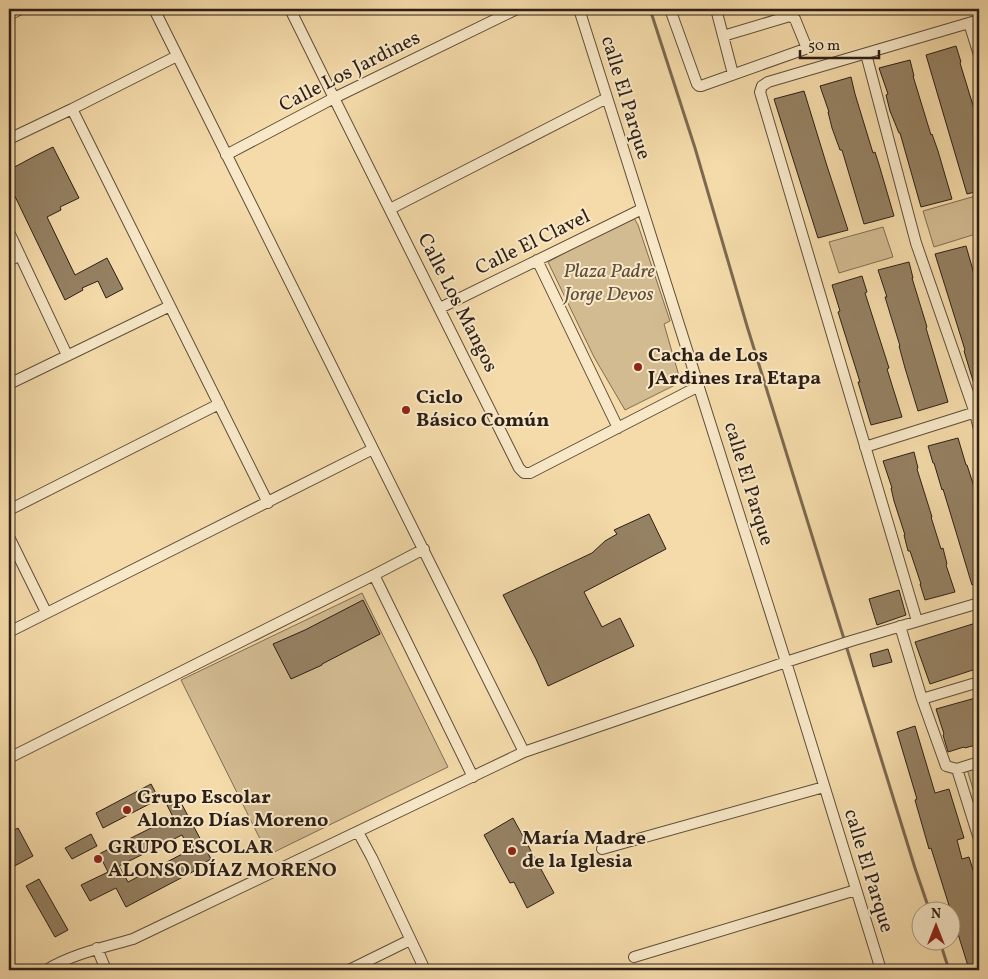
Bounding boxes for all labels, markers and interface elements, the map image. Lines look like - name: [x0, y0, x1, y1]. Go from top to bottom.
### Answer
- street label: Calle Los Jardines: [275, 24, 425, 120]
- scale bar: [800, 28, 879, 60]
- street label: calle El Parque: [593, 33, 657, 163]
- text: 50 m: [808, 36, 840, 57]
- street label: Calle El Clavel: [471, 203, 595, 283]
- street label: Calle Los Mangos: [410, 229, 504, 377]
- park label: Plaza Padre Jorge Devos: [562, 258, 655, 309]
- place label: Cacha de Los JArdines 1ra Etapa: [647, 342, 821, 393]
- marker: Cacha de Los JArdines 1ra Etapa: [632, 361, 644, 373]
- place label: Ciclo Básico Común: [416, 384, 549, 435]
- marker: Ciclo Básico Común: [400, 404, 412, 416]
- street label: calle El Parque: [716, 419, 780, 549]
- place label: Grupo Escolar Alonzo Días Moreno: [137, 784, 328, 835]
- marker: Grupo Escolar Alonzo Días Moreno: [121, 804, 133, 816]
- street label: calle El Parque: [836, 806, 900, 936]
- place label: María Madre de la Iglesia: [522, 825, 646, 876]
- place label: GRUPO ESCOLAR ALONSO DÍAZ MORENO: [108, 834, 337, 885]
- marker: María Madre de la Iglesia: [506, 845, 518, 857]
- marker: GRUPO ESCOLAR ALONSO DÍAZ MORENO: [92, 853, 104, 865]
- north arrow: [910, 902, 960, 952]
- text: N: [931, 905, 941, 924]

